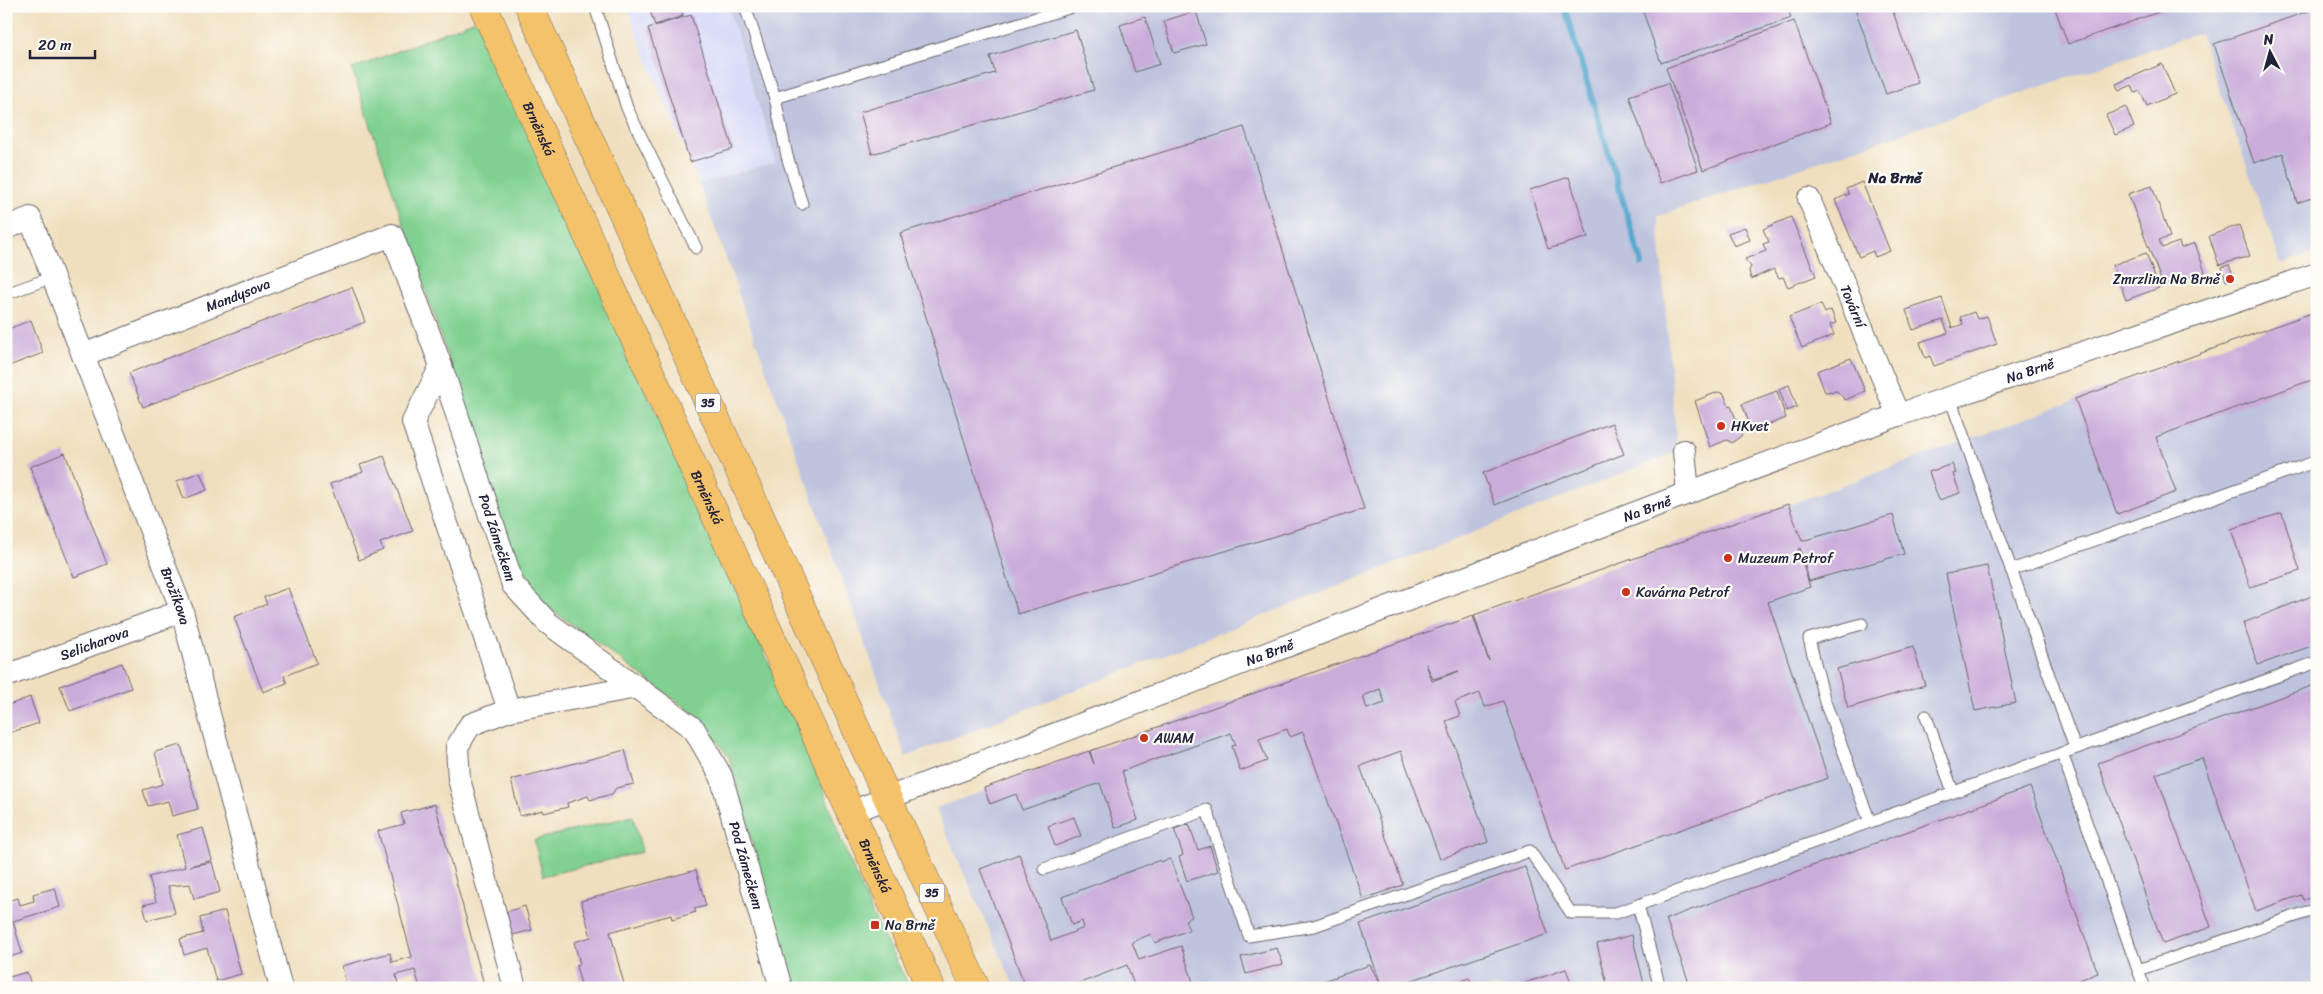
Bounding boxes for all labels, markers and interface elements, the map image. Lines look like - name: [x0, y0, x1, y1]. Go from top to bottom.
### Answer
- text: N: [2262, 27, 2275, 53]
- scale bar: [30, 28, 95, 60]
- north arrow: [2246, 28, 2296, 78]
- text: 20 m: [38, 32, 72, 58]
- street label: Brněnská: [516, 97, 562, 160]
- district label: Na Brně: [1867, 165, 1923, 191]
- place label: Zmrzlina Na Brně: [2113, 267, 2221, 292]
- street label: Mandysova: [202, 271, 274, 319]
- marker: Zmrzlina Na Brně: [2224, 273, 2236, 285]
- street label: Tovární: [1833, 281, 1874, 334]
- street label: Na Brně: [2002, 351, 2058, 390]
- road number: 35: [696, 393, 720, 412]
- place label: HKvet: [1731, 414, 1769, 439]
- marker: HKvet: [1715, 420, 1727, 432]
- street label: Brněnská: [684, 466, 731, 529]
- street label: Na Brně: [1619, 488, 1676, 529]
- street label: Pod Zámečkem: [471, 490, 524, 585]
- place label: Muzeum Petrof: [1738, 546, 1835, 571]
- marker: Muzeum Petrof: [1722, 552, 1734, 564]
- street label: Brožíkova: [154, 563, 198, 628]
- place label: Kavárna Petrof: [1636, 580, 1731, 605]
- marker: Kavárna Petrof: [1620, 586, 1632, 598]
- street label: Selicharova: [56, 619, 133, 668]
- street label: Na Brně: [1242, 632, 1298, 673]
- place label: AWAM: [1153, 726, 1194, 751]
- marker: AWAM: [1138, 732, 1150, 744]
- street label: Pod Zámečkem: [722, 818, 771, 913]
- street label: Brněnská: [852, 834, 899, 897]
- road number: 35: [920, 884, 944, 902]
- place label: Na Brně: [885, 913, 936, 938]
- marker: Na Brně: [869, 919, 881, 931]

